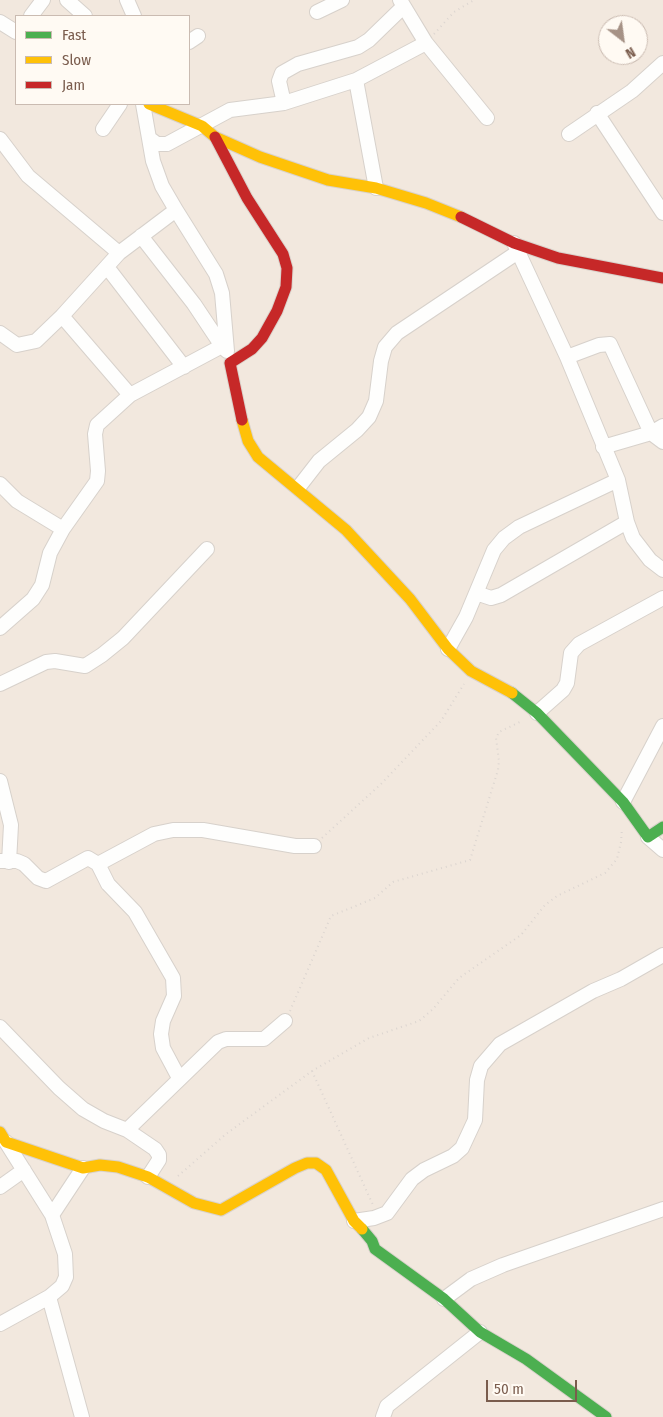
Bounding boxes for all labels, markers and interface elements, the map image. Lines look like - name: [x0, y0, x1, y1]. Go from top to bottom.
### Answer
- legend: [15, 15, 190, 105]
- north arrow: [598, 15, 648, 65]
- text: Fast: [62, 26, 86, 44]
- text: N: [622, 43, 638, 62]
- text: Slow: [62, 51, 91, 69]
- text: Jam: [62, 76, 85, 94]
- scale bar: [488, 1370, 579, 1402]
- text: 50 m: [494, 1380, 524, 1398]

